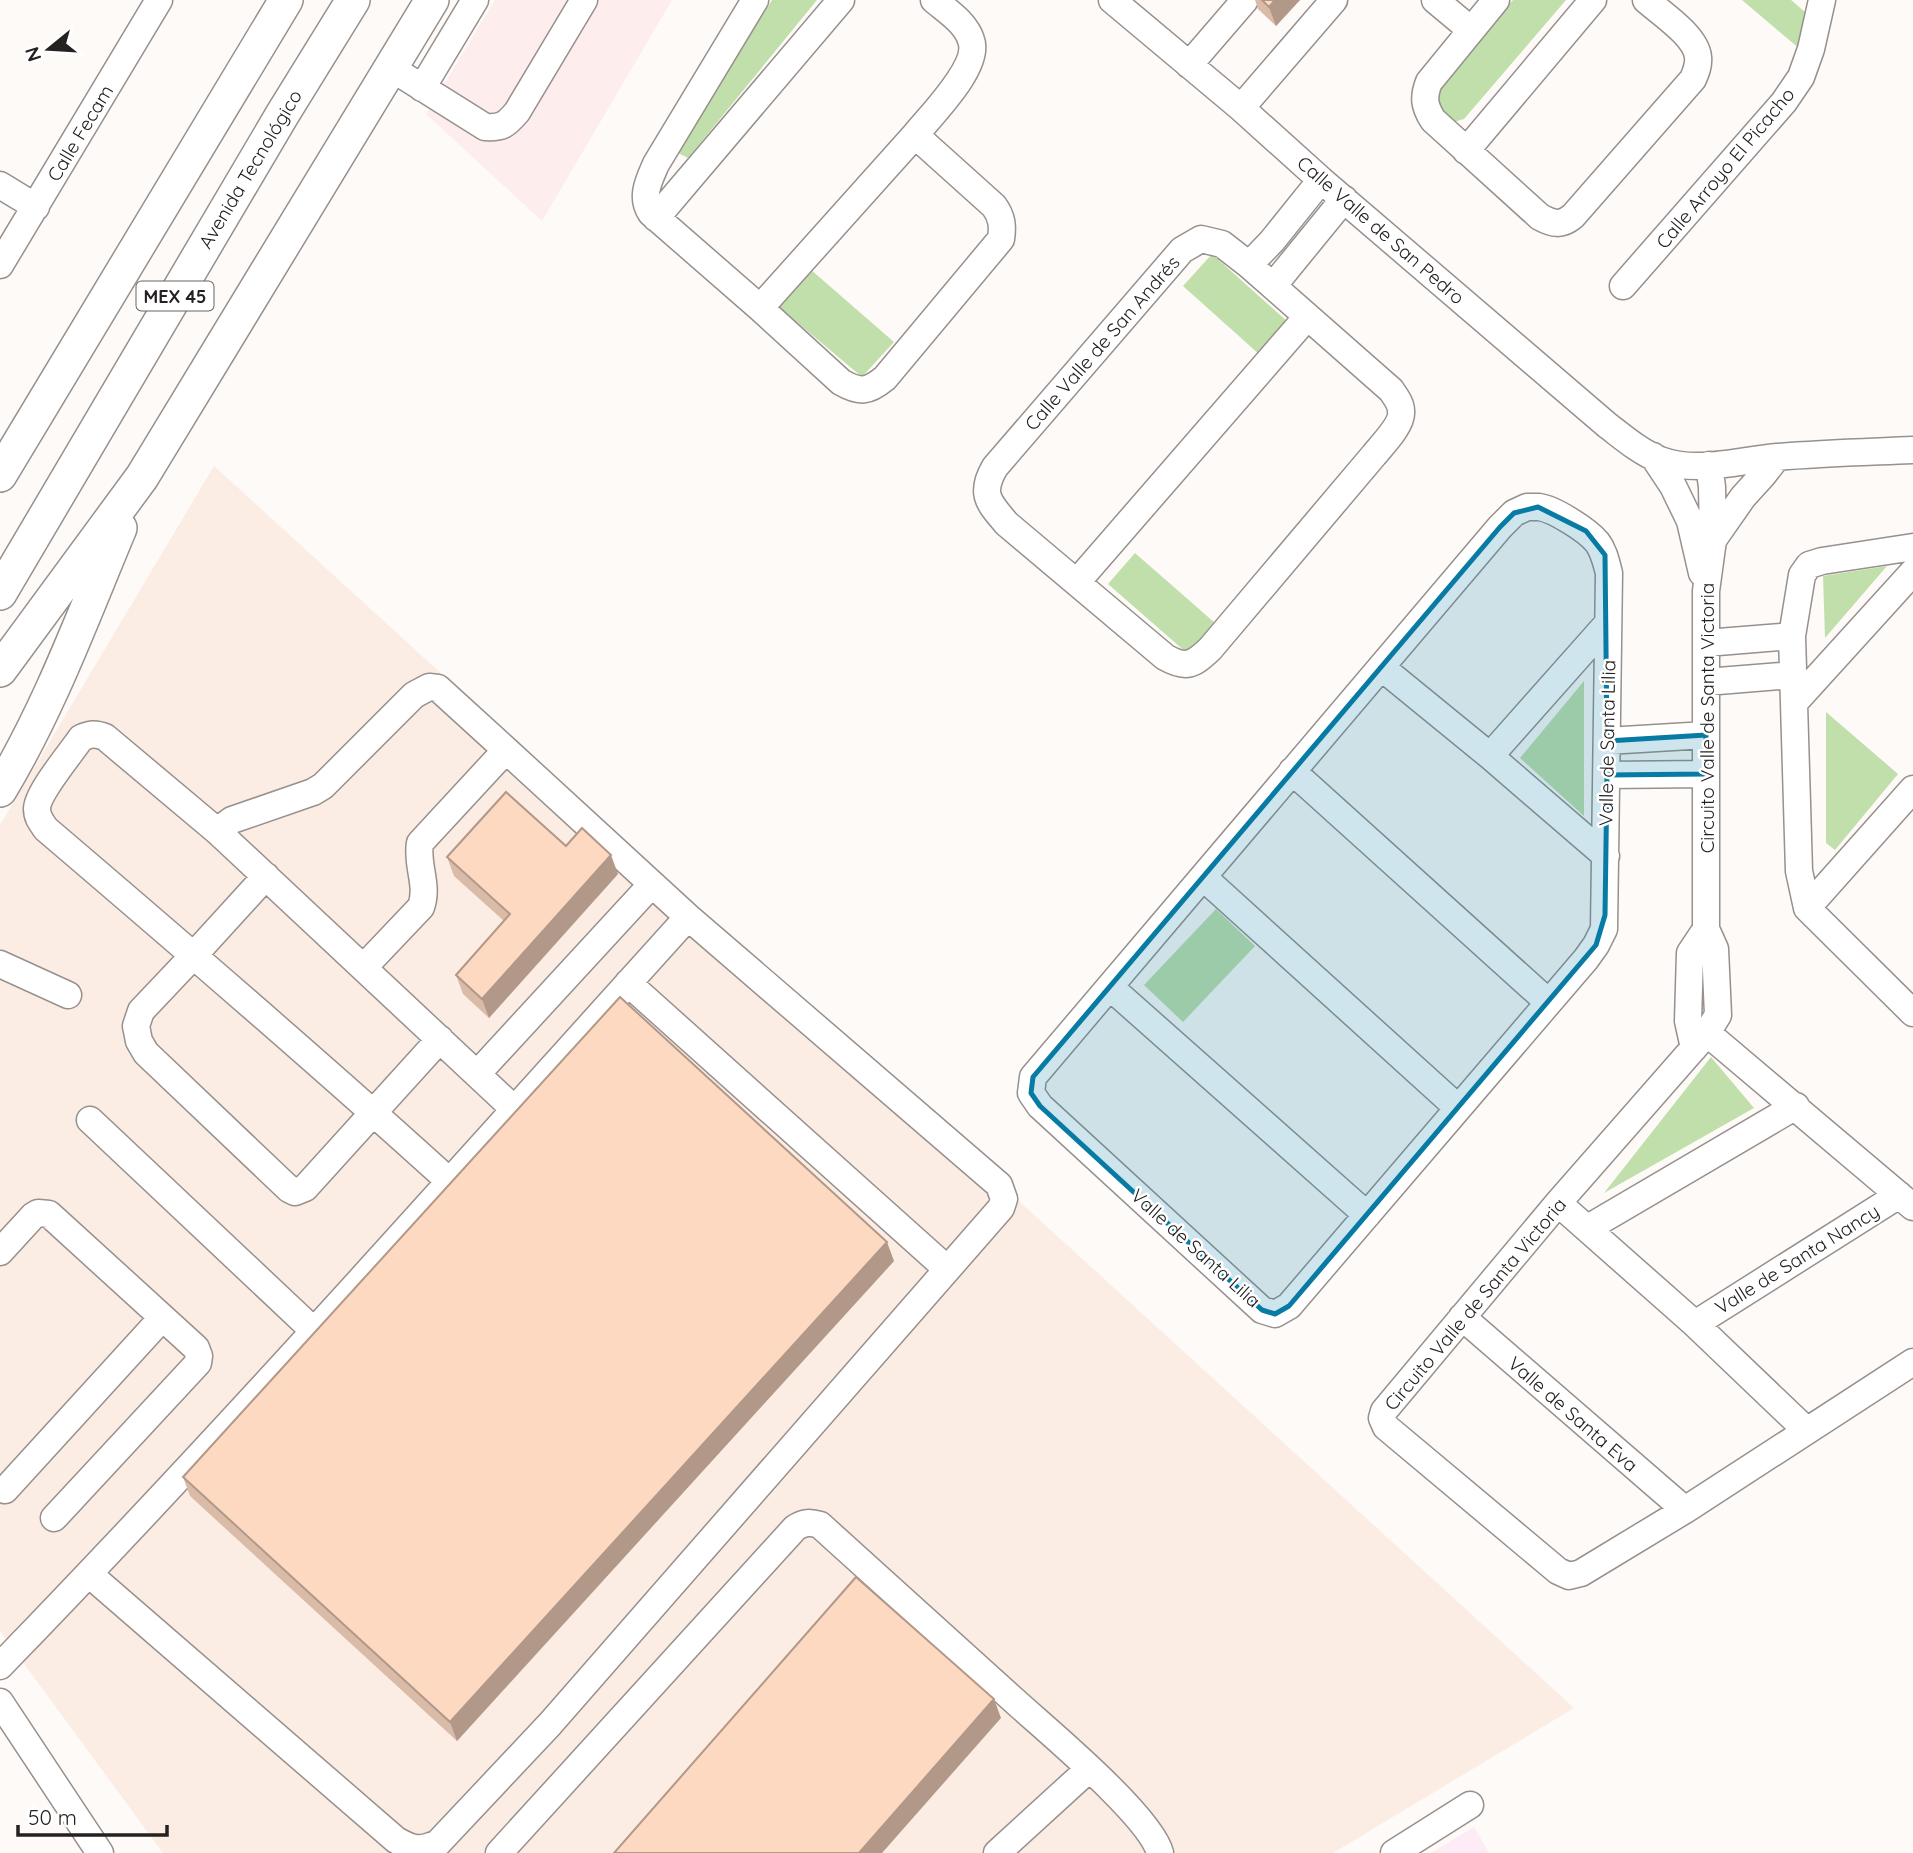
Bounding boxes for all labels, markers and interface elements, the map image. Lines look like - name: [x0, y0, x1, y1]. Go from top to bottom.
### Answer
- north arrow: [14, 14, 84, 84]
- text: N: [19, 44, 46, 65]
- street label: Calle Fecam: [42, 80, 118, 186]
- street label: Calle Arroyo El Picacho: [1651, 83, 1799, 253]
- street label: Avenida Tecnológico: [193, 85, 307, 253]
- street label: Calle Valle de San Pedro: [1292, 151, 1470, 309]
- street label: Calle Valle de San Andrés: [1019, 251, 1185, 435]
- road number: MEX 45: [136, 282, 214, 310]
- street label: Circuito Valle de Santa Victoria: [1695, 583, 1719, 853]
- street label: Valle de Santa Lilia: [1594, 660, 1620, 826]
- street label: Valle de Santa Lilia: [1126, 1183, 1266, 1313]
- street label: Circuito Valle de Santa Victoria: [1379, 1193, 1571, 1415]
- street label: Valle de Santa Nancy: [1710, 1199, 1884, 1319]
- street label: Valle de Santa Eva: [1503, 1351, 1643, 1477]
- scale bar: [18, 1794, 166, 1838]
- text: 50 m: [28, 1804, 77, 1830]

